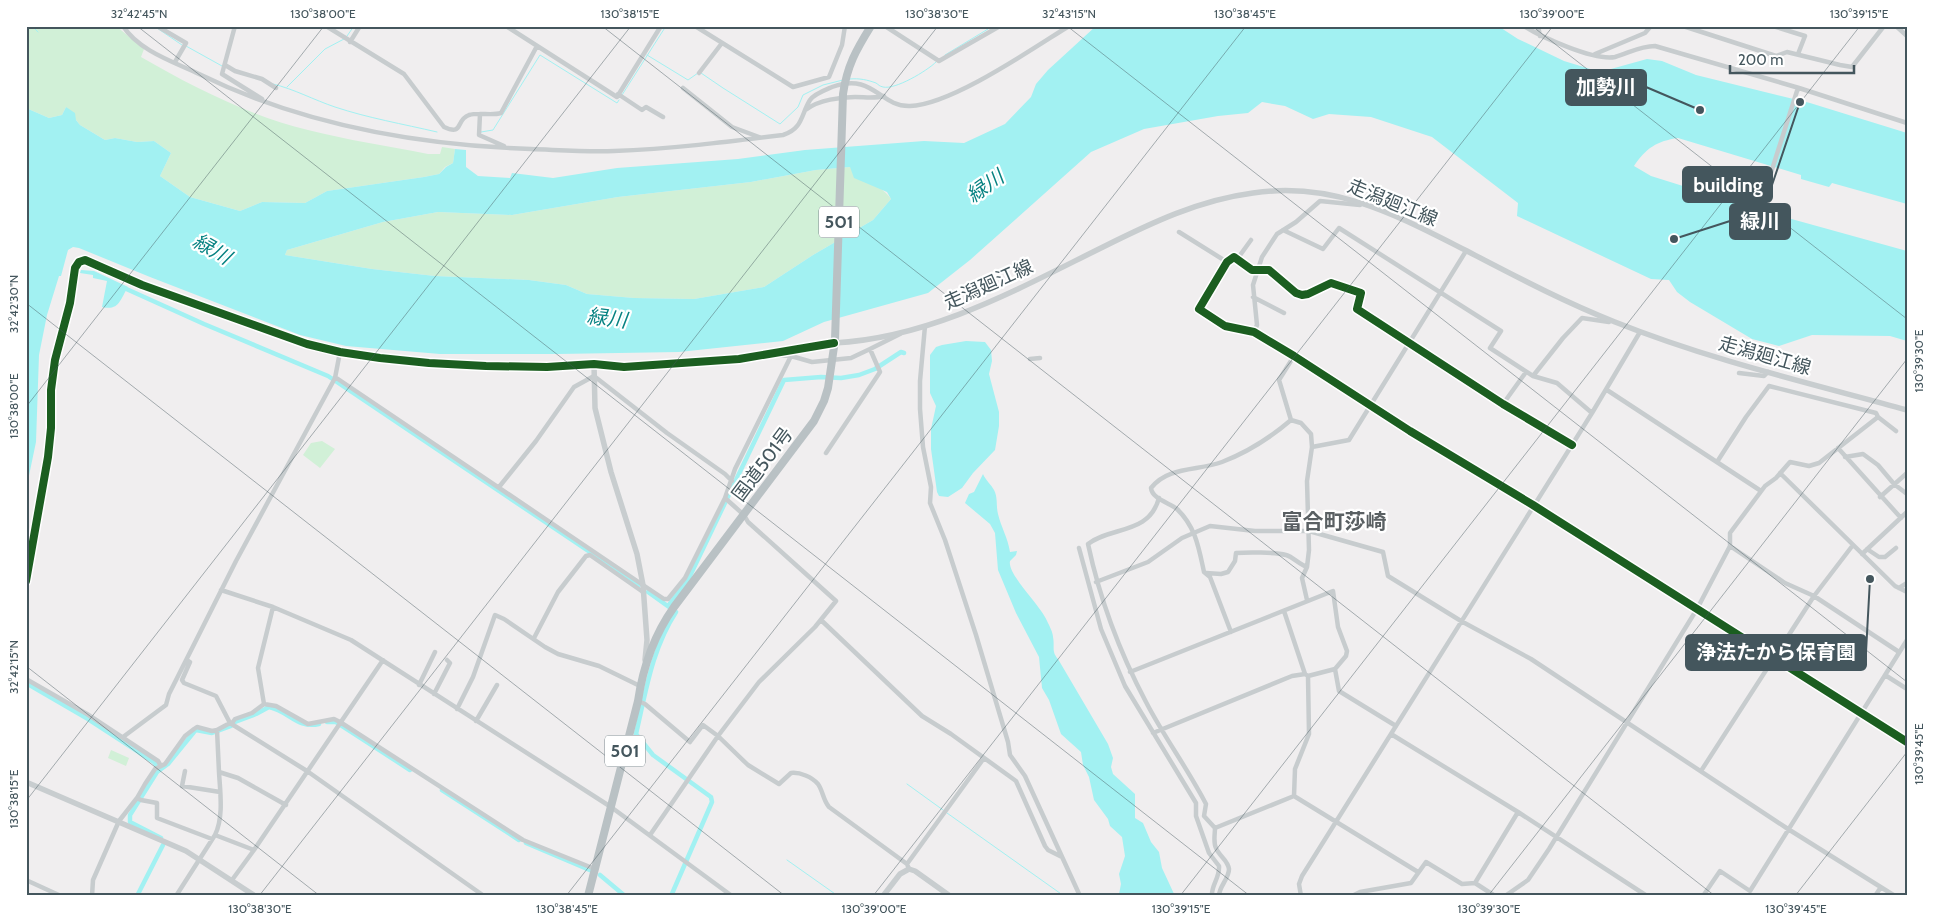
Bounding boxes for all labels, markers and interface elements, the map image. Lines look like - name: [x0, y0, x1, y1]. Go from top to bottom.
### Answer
- text: 32°42'45"N: [111, 6, 167, 21]
- text: 130°38'00"E: [290, 6, 356, 21]
- text: 130°38'15"E: [600, 6, 660, 21]
- text: 130°38'30"E: [905, 6, 969, 21]
- text: 32°43'15"N: [1042, 6, 1096, 21]
- text: 130°38'45"E: [1214, 6, 1276, 21]
- text: 130°39'00"E: [1520, 6, 1585, 21]
- text: 130°39'15"E: [1830, 6, 1889, 21]
- scale bar: [1730, 42, 1854, 74]
- text: 200 m: [1738, 51, 1783, 69]
- callout: 加勢川: [1566, 70, 1646, 105]
- text: 加勢川: [1576, 75, 1636, 99]
- water label: 緑川: [962, 164, 1010, 207]
- callout: building: [1683, 167, 1772, 202]
- text: building: [1693, 173, 1763, 197]
- street label: 走潟廻江線: [1344, 174, 1441, 231]
- callout: 緑川: [1730, 204, 1790, 239]
- road number: 501: [819, 206, 859, 238]
- text: 緑川: [1740, 209, 1780, 233]
- water label: 緑川: [189, 229, 237, 270]
- street label: 走潟廻江線: [940, 255, 1036, 314]
- text: 32°42'30"N: [6, 275, 21, 333]
- water label: 緑川: [586, 304, 630, 333]
- text: 130°39'30"E: [1911, 329, 1926, 393]
- street label: 走潟廻江線: [1716, 331, 1814, 380]
- text: 130°38'00"E: [6, 373, 21, 439]
- street label: 国道501号: [727, 423, 798, 506]
- district label: 富合町莎崎: [1282, 509, 1387, 534]
- callout: 浄法たから保育園: [1686, 635, 1866, 670]
- text: 32°42'15"N: [6, 640, 21, 694]
- text: 浄法たから保育園: [1696, 640, 1856, 664]
- text: 130°39'45"E: [1911, 723, 1926, 785]
- road number: 501: [605, 736, 645, 766]
- text: 130°38'15"E: [6, 769, 21, 829]
- text: 130°38'30"E: [228, 901, 292, 916]
- text: 130°38'45"E: [536, 901, 598, 916]
- text: 130°39'00"E: [842, 901, 907, 916]
- text: 130°39'15"E: [1152, 901, 1211, 916]
- text: 130°39'30"E: [1457, 901, 1521, 916]
- text: 130°39'45"E: [1765, 901, 1827, 916]

